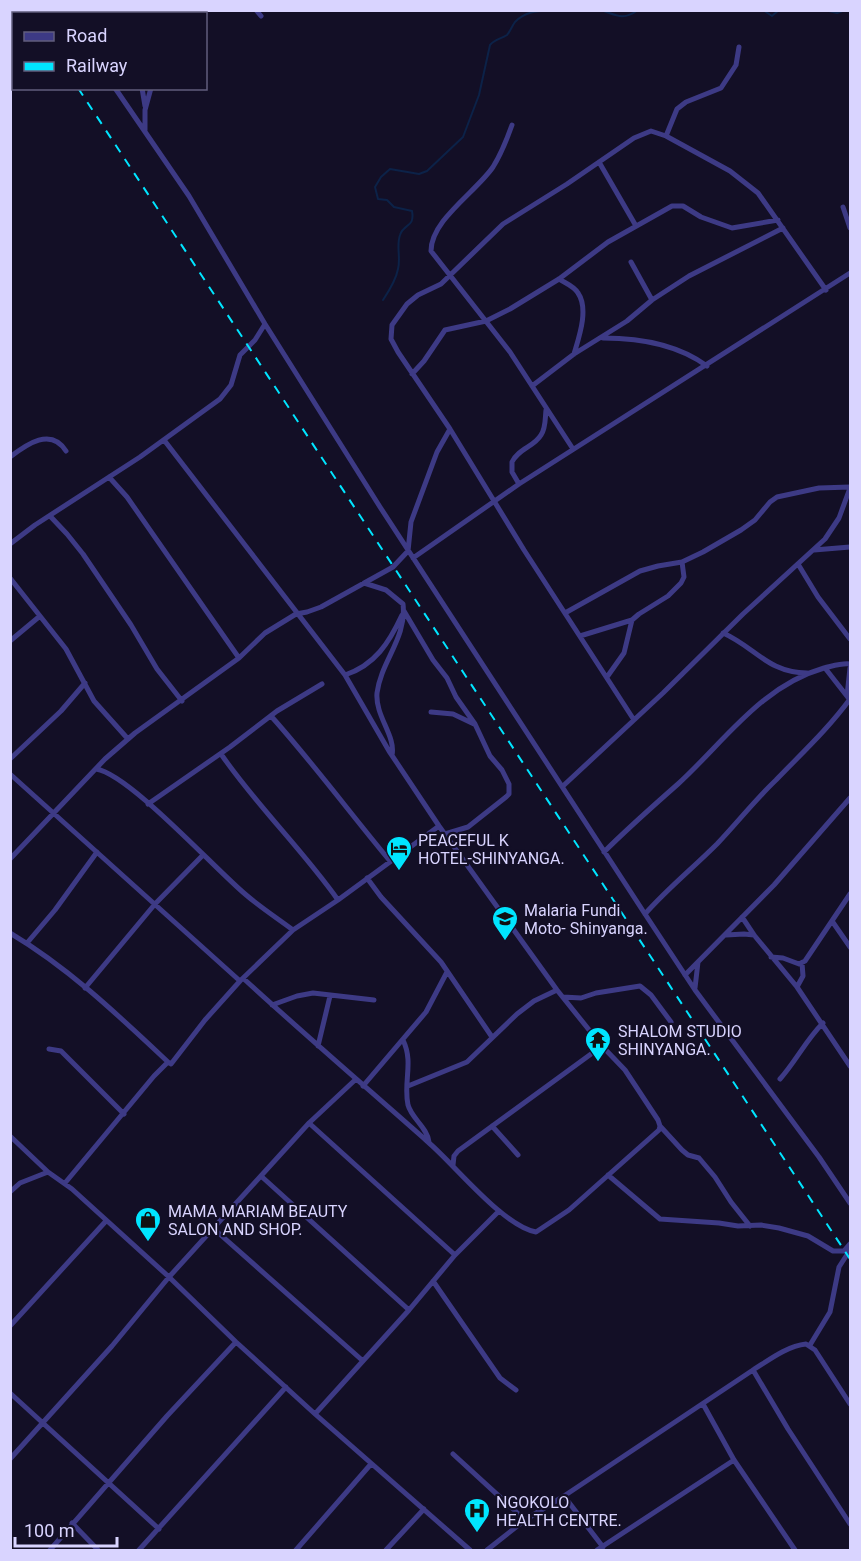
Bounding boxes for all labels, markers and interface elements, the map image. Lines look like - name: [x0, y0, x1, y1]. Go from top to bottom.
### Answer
- legend: [12, 12, 207, 90]
- text: Road: [66, 25, 107, 46]
- text: Railway: [66, 55, 128, 76]
- place label: PEACEFUL K HOTEL-SHINYANGA.: [418, 831, 565, 868]
- hotel icon: PEACEFUL K HOTEL-SHINYANGA.: [384, 834, 414, 872]
- place label: Malaria Fundi Moto- Shinyanga.: [524, 901, 648, 938]
- school or university icon: Malaria Fundi Moto- Shinyanga.: [490, 904, 520, 942]
- place label: SHALOM STUDIO SHINYANGA.: [618, 1022, 742, 1059]
- temple icon: SHALOM STUDIO SHINYANGA.: [583, 1025, 613, 1063]
- place label: MAMA MARIAM BEAUTY SALON AND SHOP.: [168, 1202, 348, 1239]
- shop icon: MAMA MARIAM BEAUTY SALON AND SHOP.: [133, 1205, 163, 1243]
- place label: NGOKOLO HEALTH CENTRE.: [496, 1493, 622, 1530]
- hospital icon: NGOKOLO HEALTH CENTRE.: [462, 1496, 492, 1534]
- scale bar: [15, 1510, 117, 1548]
- text: 100 m: [24, 1520, 75, 1541]

